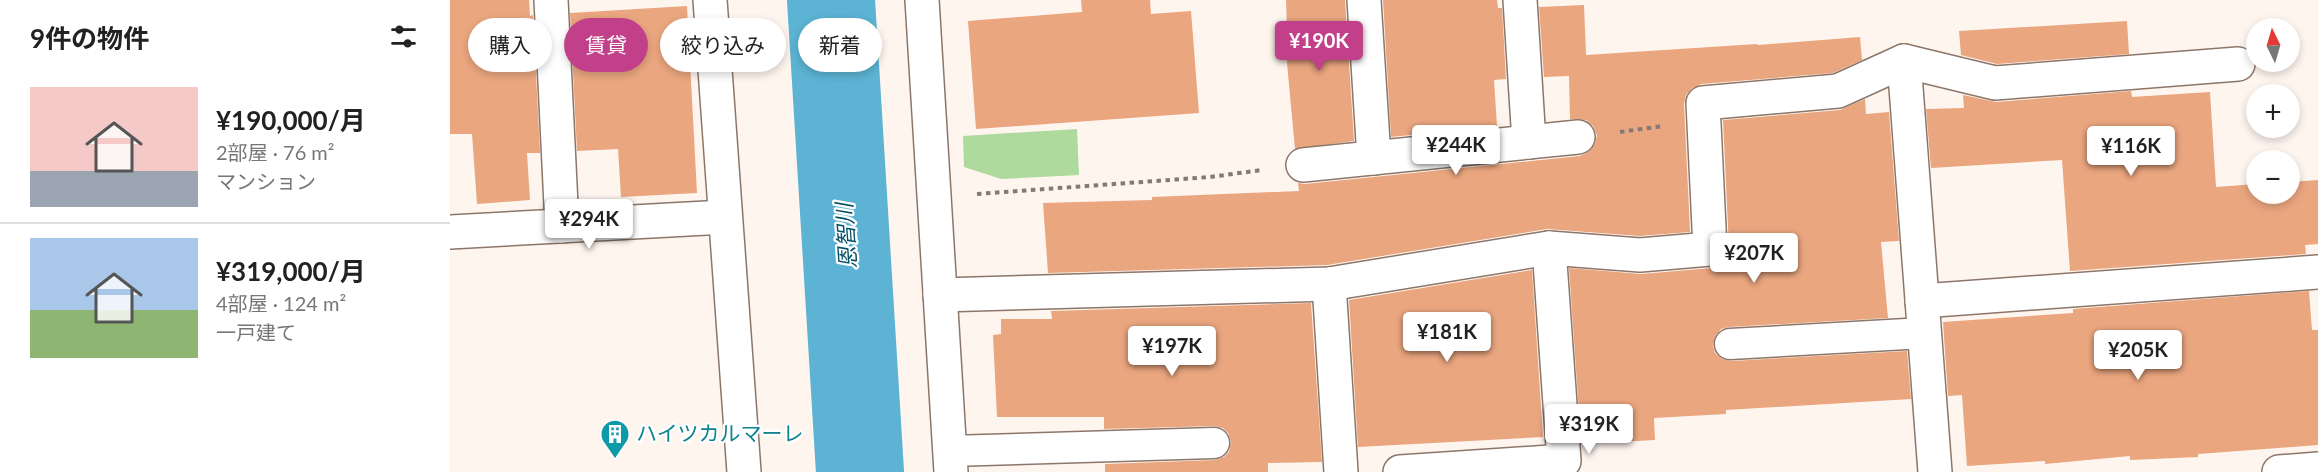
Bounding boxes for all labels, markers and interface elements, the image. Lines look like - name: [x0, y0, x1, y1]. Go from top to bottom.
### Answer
- chip: 購入: [468, 18, 552, 72]
- chip: 賃貸: [564, 18, 648, 72]
- chip: 絞り込み: [660, 18, 786, 72]
- chip: 新着: [798, 18, 882, 72]
- north arrow: [2246, 18, 2300, 72]
- map controls: [2246, 18, 2300, 204]
- icon: filters: [387, 20, 420, 53]
- pin: ¥190K: [1277, 21, 1361, 72]
- text: 9件の物件: [30, 22, 149, 54]
- text: ¥190K: [1289, 28, 1349, 52]
- button: +: [2246, 84, 2300, 138]
- text: ¥190,000/月: [216, 104, 366, 136]
- icon: home: [78, 111, 150, 183]
- pin: ¥244K: [1414, 125, 1498, 176]
- pin: ¥116K: [2089, 126, 2173, 177]
- text: ¥244K: [1426, 132, 1486, 156]
- text: ¥116K: [2101, 133, 2161, 157]
- text: 2部屋 · 76 m²: [216, 140, 335, 164]
- button: −: [2246, 150, 2300, 204]
- text: マンション: [216, 169, 316, 193]
- pin: ¥294K: [547, 199, 631, 250]
- water label: 恩智川: [830, 200, 861, 270]
- text: ¥294K: [559, 206, 619, 230]
- pin: ¥207K: [1712, 233, 1796, 284]
- text: ¥207K: [1724, 240, 1784, 264]
- text: ¥319,000/月: [216, 255, 366, 287]
- icon: home: [78, 262, 150, 334]
- text: 4部屋 · 124 m²: [216, 291, 346, 315]
- pin: ¥181K: [1405, 312, 1489, 363]
- text: ¥181K: [1417, 319, 1477, 343]
- text: 一戸建て: [216, 320, 296, 344]
- pin: ¥197K: [1130, 326, 1214, 377]
- pin: ¥205K: [2096, 330, 2180, 381]
- text: ¥197K: [1142, 333, 1202, 357]
- text: ¥205K: [2108, 337, 2168, 361]
- pin: ¥319K: [1547, 404, 1631, 455]
- text: ¥319K: [1559, 411, 1619, 435]
- building icon: ハイツカルマーレ: [599, 418, 631, 460]
- place label: ハイツカルマーレ: [636, 420, 804, 445]

